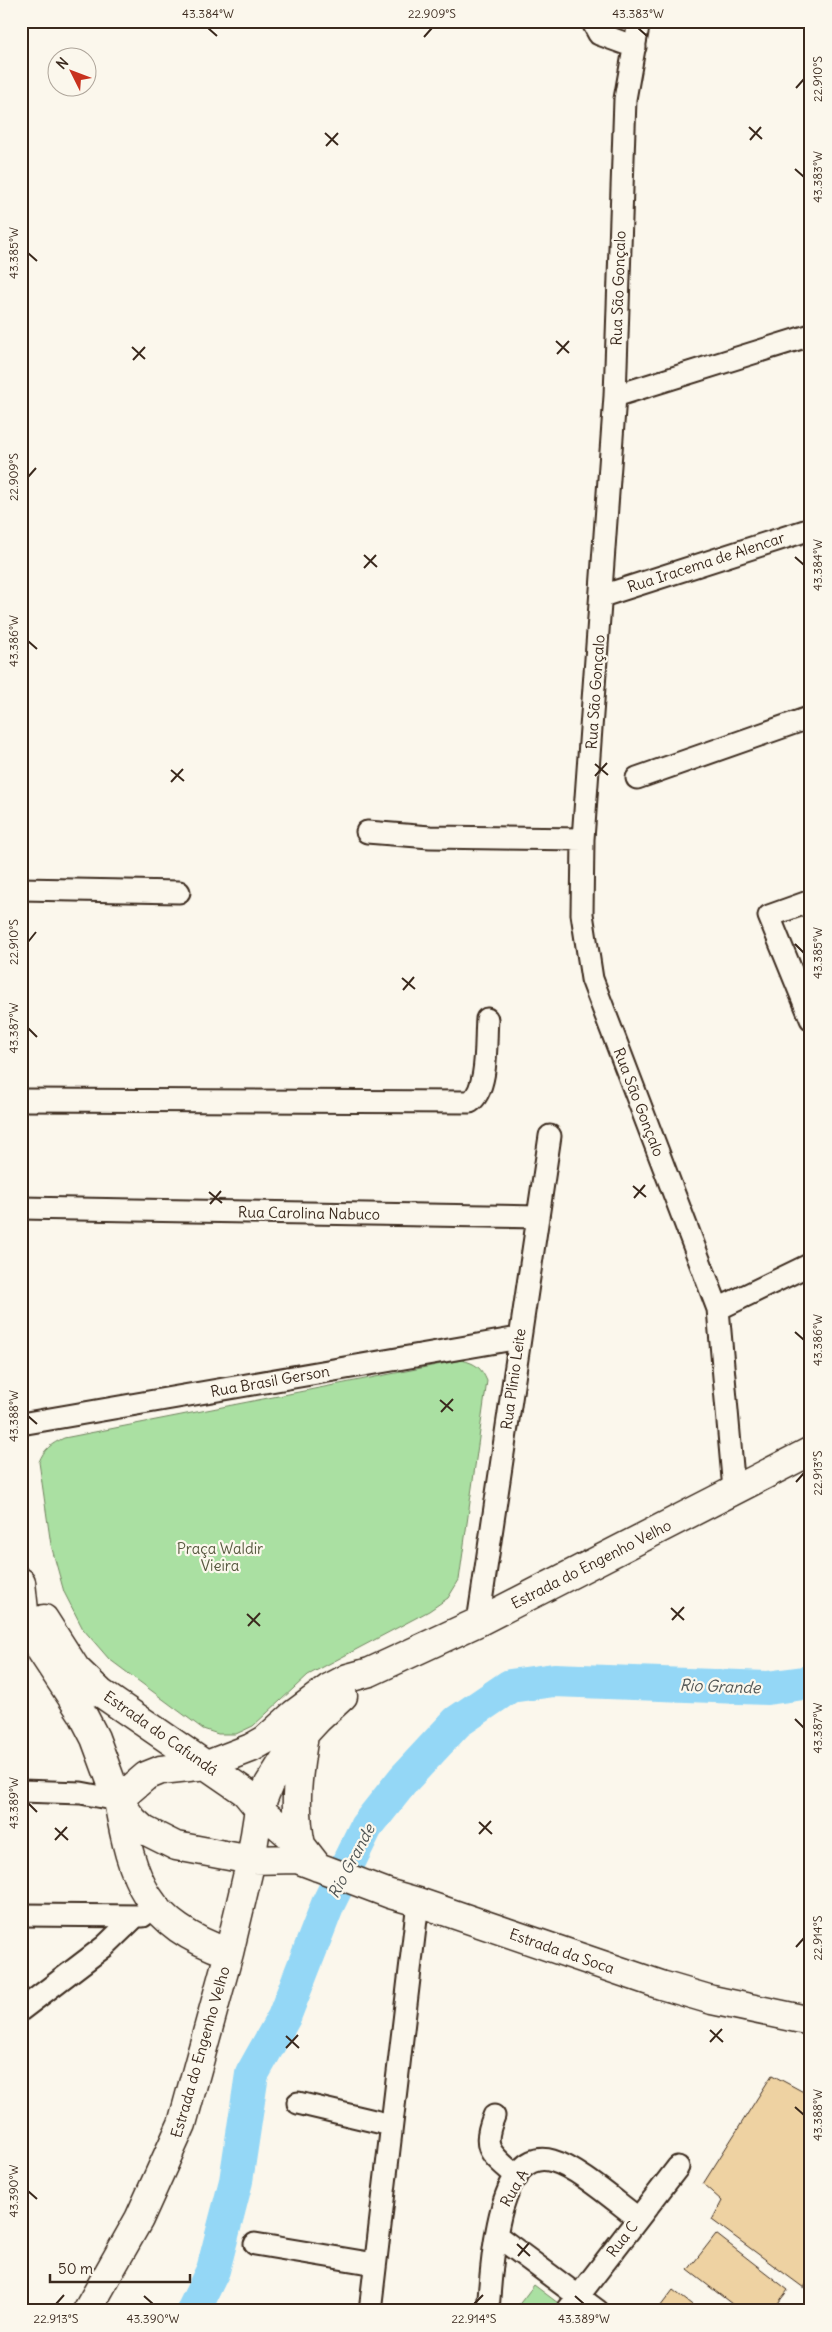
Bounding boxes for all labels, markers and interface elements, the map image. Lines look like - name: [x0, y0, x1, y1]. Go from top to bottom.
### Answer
- text: 43.384°W: [182, 6, 234, 21]
- text: 22.909°S: [408, 6, 456, 21]
- text: 43.383°W: [612, 6, 664, 21]
- north arrow: [48, 48, 98, 98]
- text: N: [52, 54, 72, 73]
- text: 22.910°S: [810, 56, 825, 102]
- text: 43.383°W: [810, 151, 825, 203]
- text: 43.385°W: [6, 227, 21, 279]
- street label: Rua São Gonçalo: [607, 230, 629, 346]
- text: 22.909°S: [6, 453, 21, 501]
- street label: Rua Iracema de Alencar: [625, 528, 787, 596]
- text: 43.384°W: [810, 539, 825, 591]
- text: 43.386°W: [6, 615, 21, 667]
- street label: Rua São Gonçalo: [582, 634, 608, 750]
- text: 22.910°S: [6, 919, 21, 965]
- text: 43.385°W: [810, 927, 825, 979]
- text: 43.387°W: [6, 1003, 21, 1053]
- street label: Rua São Gonçalo: [610, 1045, 668, 1159]
- street label: Rua Carolina Nabuco: [238, 1202, 380, 1224]
- text: 43.386°W: [810, 1314, 825, 1366]
- street label: Rua Plínio Leite: [496, 1327, 530, 1431]
- street label: Rua Brasil Gerson: [209, 1361, 331, 1401]
- text: 43.388°W: [6, 1390, 21, 1442]
- text: 22.913°S: [810, 1450, 825, 1495]
- street label: Estrada do Engenho Velho: [508, 1515, 674, 1613]
- park label: Praça Waldir Vieira: [177, 1539, 263, 1575]
- water label: Rio Grande: [679, 1675, 762, 1697]
- street label: Estrada do Cafundá: [100, 1687, 222, 1780]
- text: 43.387°W: [810, 1703, 825, 1753]
- text: 43.389°W: [6, 1777, 21, 1829]
- water label: Rio Grande: [323, 1819, 379, 1901]
- text: 22.914°S: [810, 1915, 825, 1960]
- street label: Estrada da Soca: [507, 1924, 617, 1978]
- street label: Estrada do Engenho Velho: [166, 1964, 234, 2140]
- text: 43.388°W: [810, 2089, 825, 2141]
- text: 43.390°W: [6, 2165, 21, 2217]
- street label: Rua A: [496, 2166, 532, 2210]
- street label: Rua C: [602, 2217, 642, 2261]
- scale bar: [50, 2252, 190, 2284]
- text: 50 m: [58, 2259, 93, 2278]
- text: 22.913°S: [34, 2311, 79, 2326]
- text: 43.390°W: [127, 2311, 179, 2326]
- text: 22.914°S: [452, 2311, 497, 2326]
- text: 43.389°W: [558, 2311, 610, 2326]

